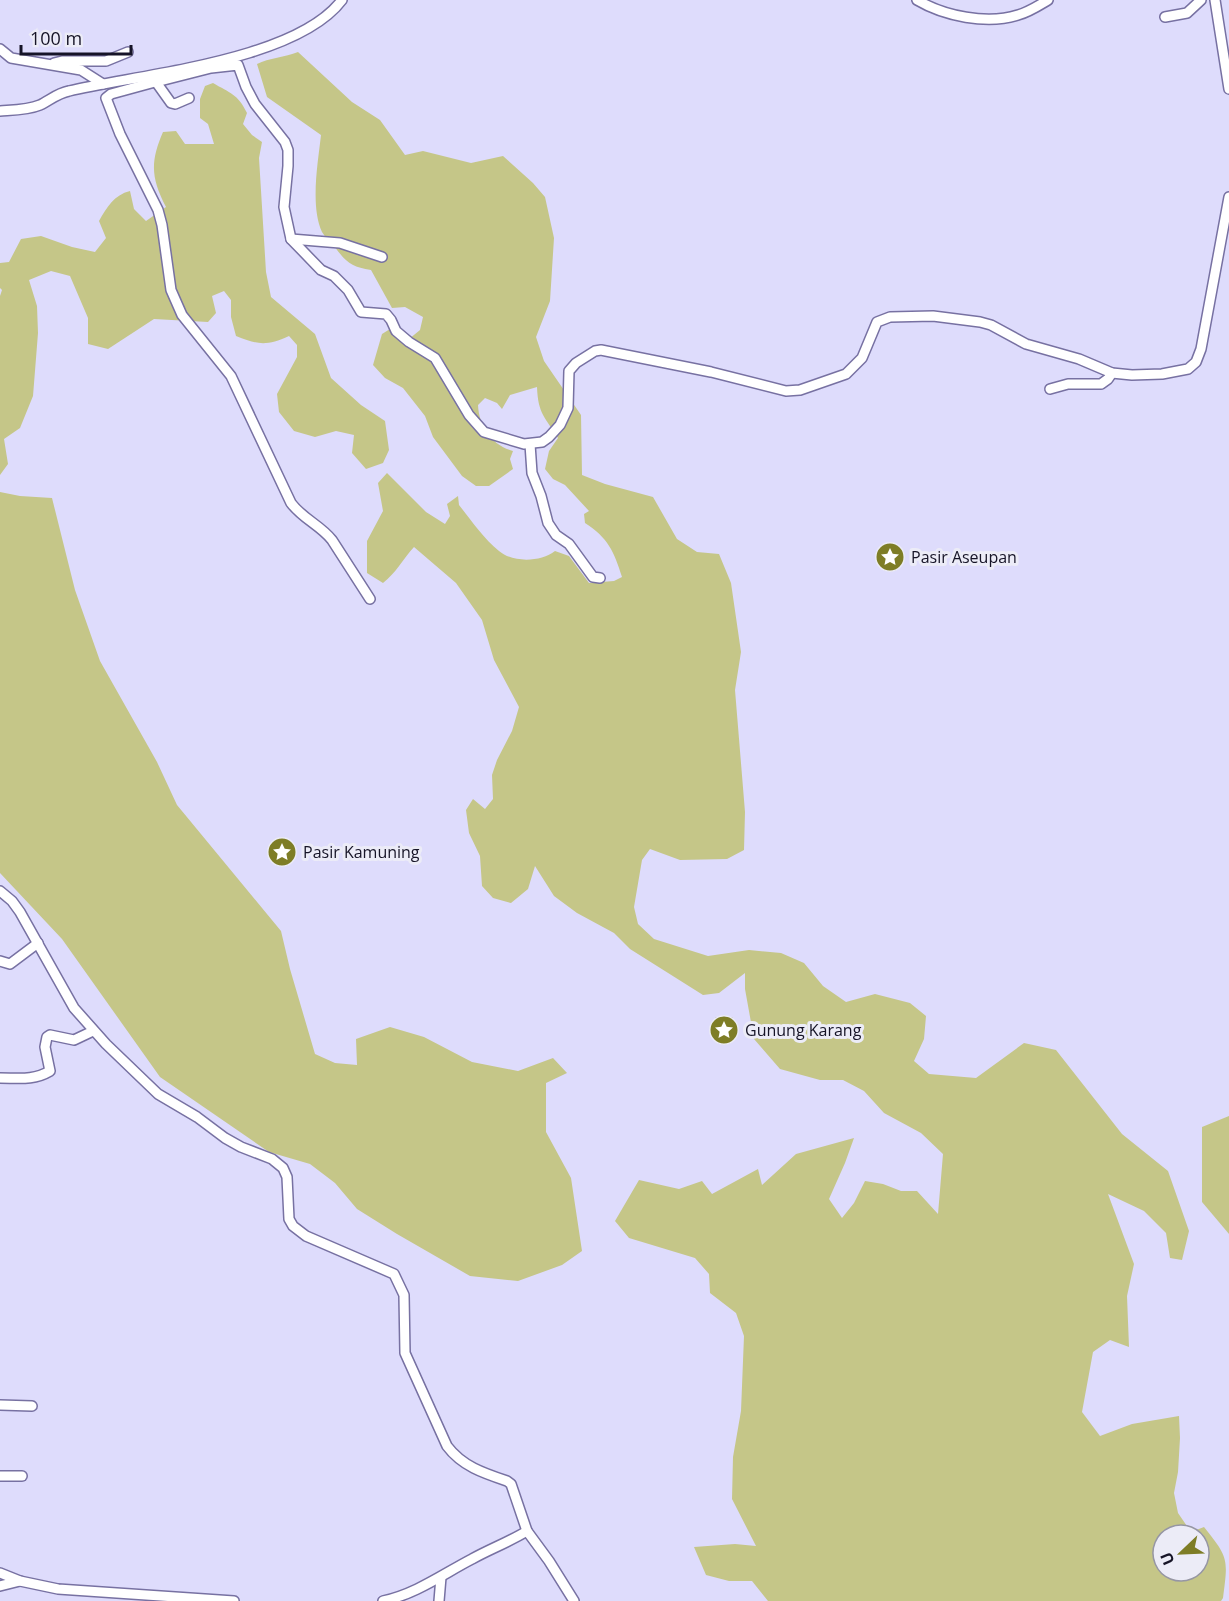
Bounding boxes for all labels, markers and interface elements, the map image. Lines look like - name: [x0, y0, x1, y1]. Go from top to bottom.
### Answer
- scale bar: [21, 18, 130, 56]
- text: 100 m: [30, 26, 82, 50]
- place icon: Pasir Aseupan: [874, 541, 906, 573]
- place label: Pasir Aseupan: [911, 546, 1017, 568]
- place icon: Pasir Kamuning: [266, 836, 298, 868]
- place label: Pasir Kamuning: [303, 841, 420, 863]
- place icon: Gunung Karang: [708, 1014, 740, 1046]
- place label: Gunung Karang: [745, 1019, 862, 1041]
- north arrow: [1151, 1523, 1211, 1583]
- text: U: [1155, 1549, 1180, 1569]

